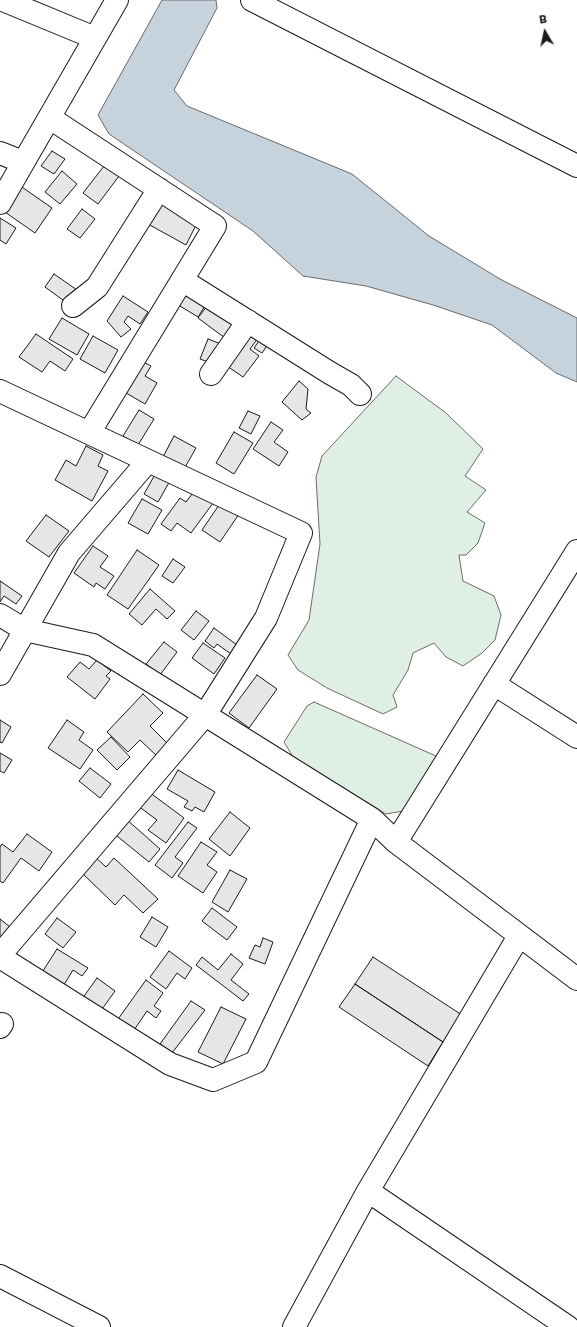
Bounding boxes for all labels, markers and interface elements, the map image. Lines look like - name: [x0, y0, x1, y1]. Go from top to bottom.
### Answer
- north arrow: [525, 12, 565, 52]
- text: B: [538, 13, 548, 27]

